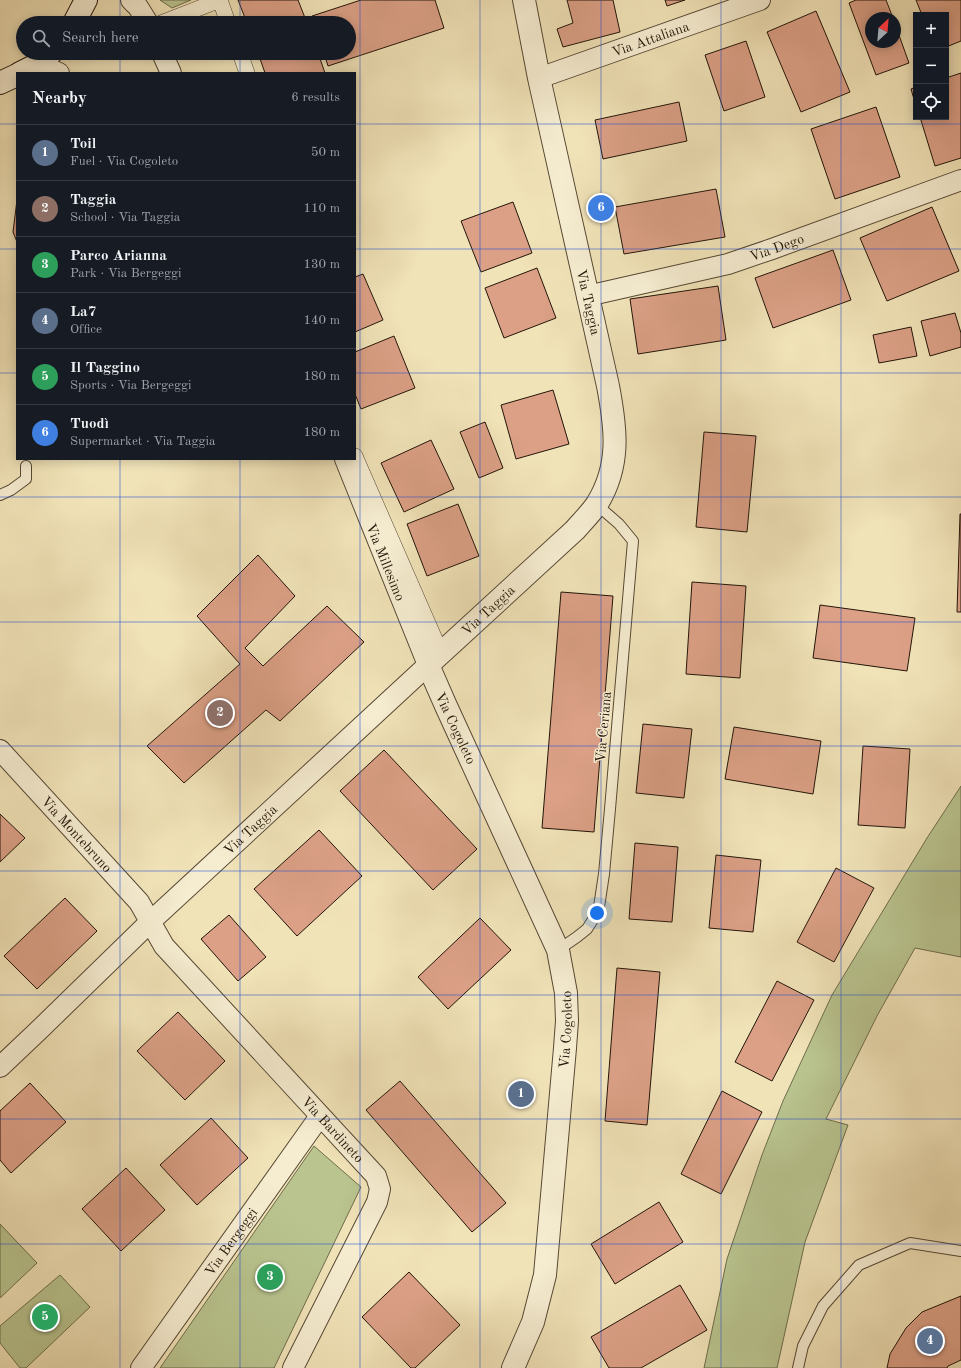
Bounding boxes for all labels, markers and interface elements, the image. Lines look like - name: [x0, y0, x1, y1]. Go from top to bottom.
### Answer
- north arrow: [865, 12, 901, 48]
- map controls: [913, 12, 949, 120]
- button: +: [913, 12, 949, 48]
- search box: [16, 16, 356, 60]
- street label: Via Attaliana: [610, 20, 691, 60]
- icon: search: [30, 27, 52, 49]
- text: Search here: [62, 31, 139, 46]
- button: −: [913, 48, 949, 84]
- button: locate: [913, 84, 949, 120]
- text: Nearby: [32, 90, 87, 107]
- text: 6 results: [291, 91, 340, 104]
- text: Toil: [70, 137, 96, 152]
- text: 1: [41, 146, 49, 159]
- text: 50 m: [311, 146, 340, 159]
- text: Fuel · Via Cogoleto: [70, 155, 178, 168]
- text: Taggia: [70, 193, 116, 208]
- pin: 6: [588, 193, 614, 223]
- text: 2: [41, 202, 49, 215]
- text: 110 m: [303, 202, 340, 215]
- text: School · Via Taggia: [70, 211, 180, 224]
- street label: Via Dego: [748, 232, 806, 264]
- text: Parco Arianna: [70, 249, 167, 264]
- text: 3: [41, 258, 49, 271]
- text: 130 m: [303, 258, 340, 271]
- text: Park · Via Bergeggi: [70, 267, 182, 280]
- street label: Via Taggia: [574, 268, 602, 336]
- text: La7: [70, 305, 96, 320]
- text: 4: [41, 314, 49, 327]
- text: 140 m: [303, 314, 340, 327]
- text: Office: [70, 323, 102, 336]
- text: Il Taggino: [70, 361, 140, 376]
- text: 5: [41, 370, 49, 383]
- text: 180 m: [303, 370, 340, 383]
- text: Sports · Via Bergeggi: [70, 379, 192, 392]
- text: Tuodì: [70, 417, 109, 432]
- text: 6: [41, 426, 49, 439]
- text: 180 m: [303, 426, 340, 439]
- text: Supermarket · Via Taggia: [70, 435, 215, 448]
- street label: Via Millesimo: [363, 522, 407, 603]
- street label: Via Taggia: [459, 583, 518, 638]
- street label: Via Cogoleto: [432, 690, 478, 767]
- street label: Via Ceriana: [594, 691, 614, 763]
- pin: 2: [207, 698, 233, 728]
- street label: Via Montebruno: [38, 794, 114, 875]
- street label: Via Taggia: [222, 802, 280, 858]
- your location: [587, 903, 607, 923]
- street label: Via Cogoleto: [557, 990, 575, 1069]
- pin: 1: [508, 1079, 534, 1109]
- street label: Via Bardineto: [299, 1094, 366, 1166]
- street label: Via Bergeggi: [203, 1206, 260, 1279]
- pin: 3: [257, 1262, 283, 1292]
- pin: 5: [32, 1302, 58, 1332]
- pin: 4: [917, 1326, 943, 1356]

